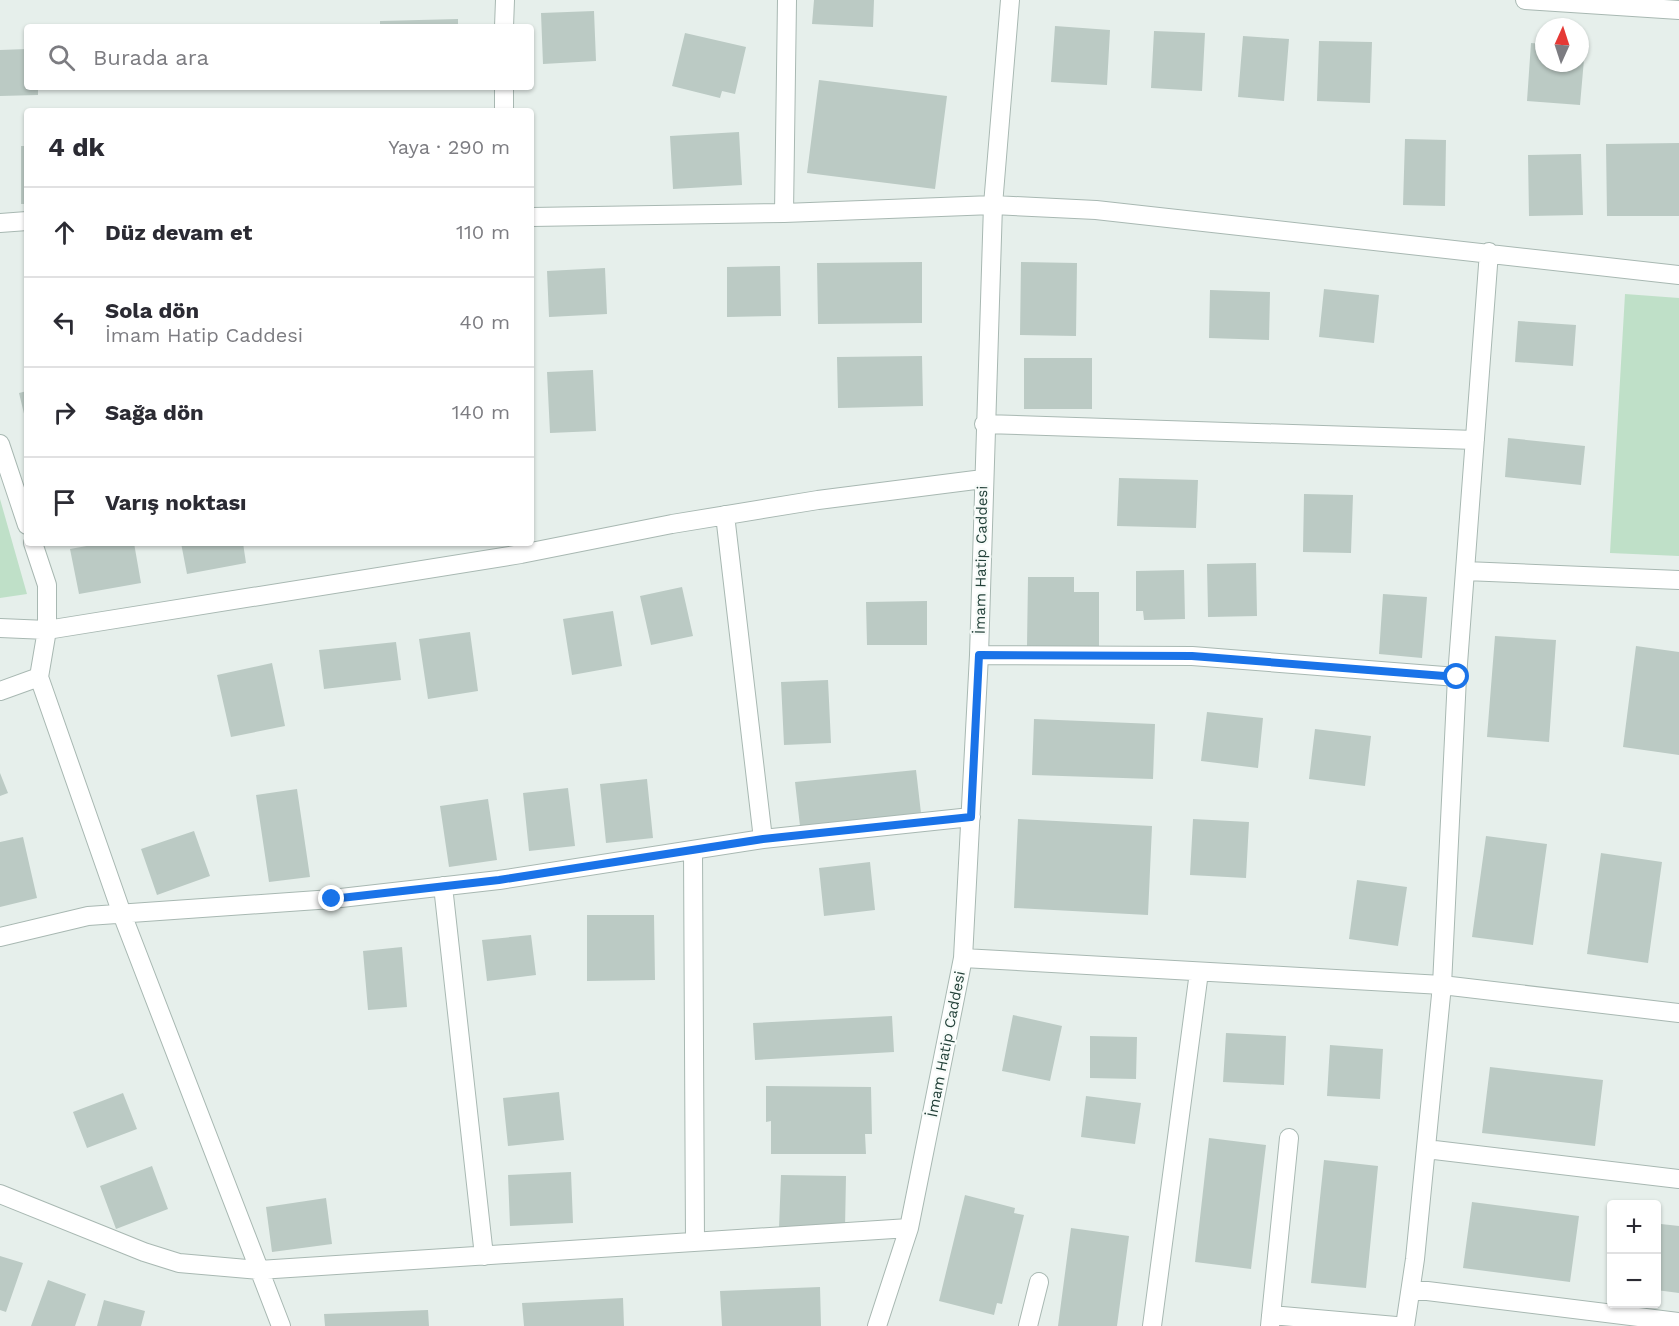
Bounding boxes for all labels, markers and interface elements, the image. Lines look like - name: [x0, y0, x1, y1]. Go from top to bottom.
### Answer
- north arrow: [1535, 18, 1589, 72]
- search box: [24, 24, 534, 90]
- icon: search: [45, 41, 78, 74]
- text: Burada ara: [93, 45, 209, 70]
- text: 4 dk: [48, 132, 105, 162]
- text: Yaya · 290 m: [388, 135, 510, 159]
- icon: ahead: [48, 216, 81, 249]
- text: Düz devam et: [105, 220, 252, 245]
- text: 110 m: [456, 220, 510, 244]
- text: Sola dön: [105, 298, 199, 323]
- icon: left: [48, 306, 81, 339]
- text: 40 m: [459, 310, 510, 334]
- text: İmam Hatip Caddesi: [105, 323, 303, 347]
- icon: right: [48, 396, 81, 429]
- text: Sağa dön: [105, 400, 204, 425]
- text: 140 m: [452, 400, 510, 424]
- icon: arrive: [48, 486, 81, 519]
- street label: İmam Hatip Caddesi: [971, 486, 991, 634]
- text: Varış noktası: [105, 490, 247, 515]
- route start: [1443, 663, 1469, 689]
- route end: [318, 885, 344, 911]
- street label: İmam Hatip Caddesi: [923, 969, 969, 1119]
- map controls: [1607, 1200, 1661, 1308]
- button: +: [1607, 1200, 1661, 1254]
- button: −: [1607, 1254, 1661, 1308]

